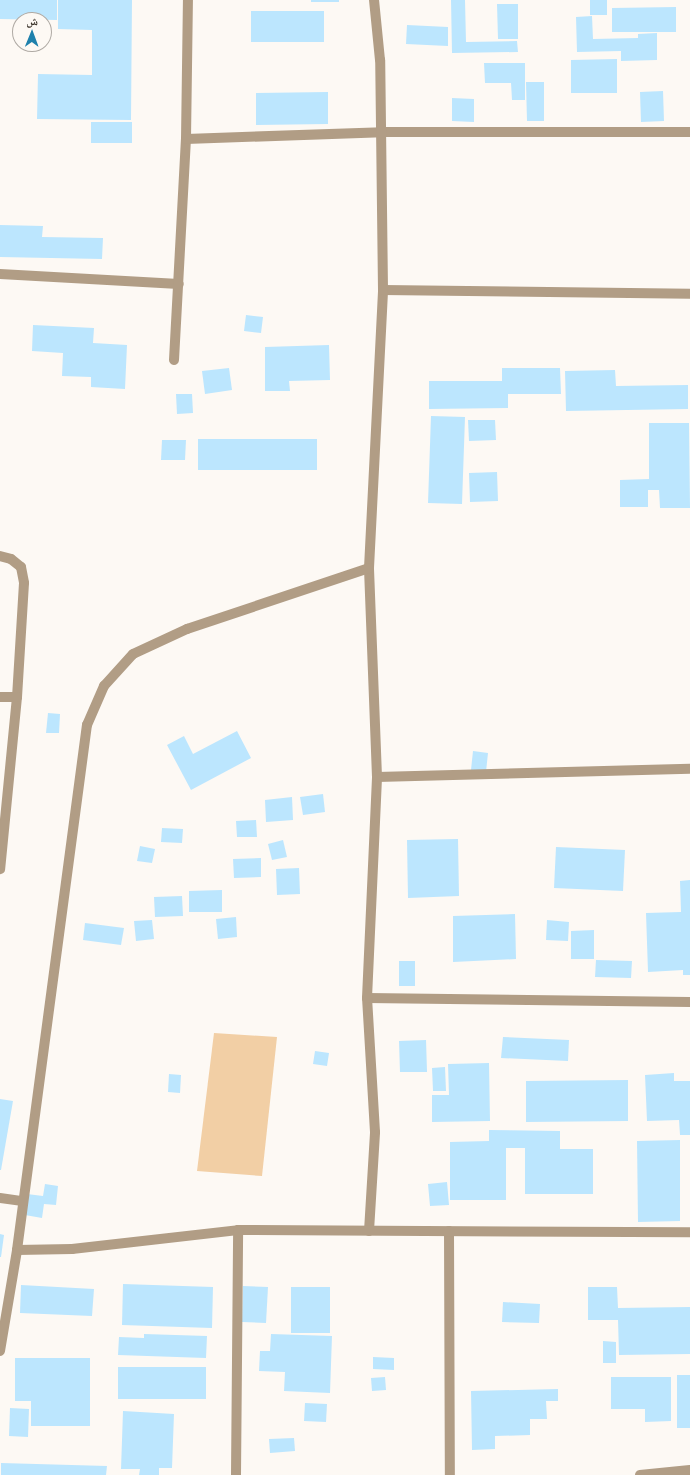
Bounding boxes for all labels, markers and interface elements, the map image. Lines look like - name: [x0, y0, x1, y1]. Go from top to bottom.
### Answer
- north arrow: [12, 12, 52, 52]
- text: ش: [26, 14, 38, 28]

